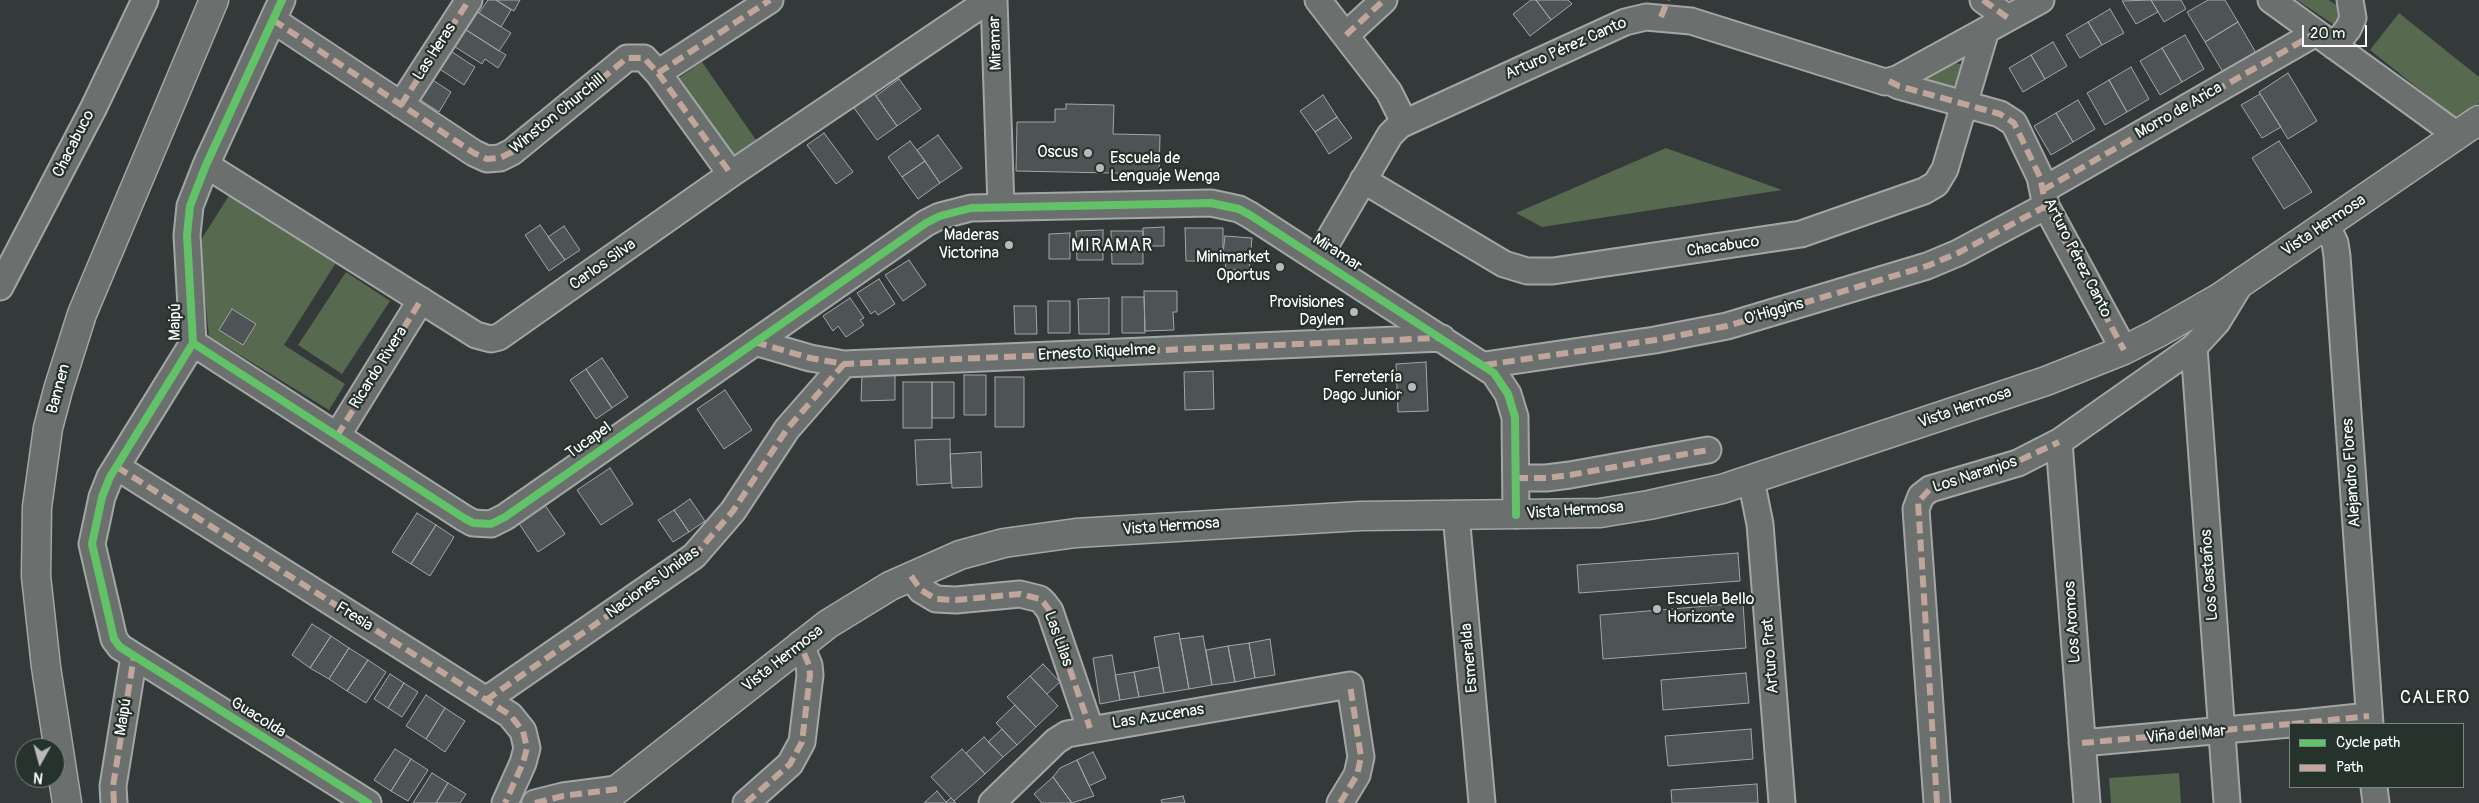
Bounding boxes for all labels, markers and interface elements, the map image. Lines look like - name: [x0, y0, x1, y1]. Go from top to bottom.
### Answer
- street label: Arturo Pérez Canto: [1502, 14, 1630, 84]
- street label: Miramar: [985, 15, 1007, 71]
- scale bar: [2304, 15, 2369, 47]
- street label: Las Heras: [409, 20, 461, 84]
- text: 20 m: [2310, 24, 2345, 43]
- street label: Winston Churchill: [506, 70, 610, 158]
- street label: Morro de Arica: [2132, 78, 2226, 144]
- street label: Chacabuco: [49, 107, 99, 181]
- place label: Oscus: [1037, 143, 1078, 163]
- marker: Oscus: [1082, 147, 1094, 159]
- place label: Escuela de Lenguaje Wenga: [1110, 149, 1220, 187]
- marker: Escuela de Lenguaje Wenga: [1094, 162, 1106, 174]
- street label: Vista Hermosa: [2278, 191, 2370, 261]
- street label: Arturo Pérez Canto: [2039, 195, 2115, 321]
- place label: Maderas Victorina: [939, 226, 999, 264]
- street label: Miramar: [1309, 230, 1365, 276]
- street label: Chacabuco: [1686, 232, 1760, 262]
- street label: Carlos Silva: [566, 235, 640, 295]
- district label: MIRAMAR: [1070, 235, 1154, 257]
- marker: Maderas Victorina: [1003, 239, 1015, 251]
- place label: Minimarket Oportus: [1196, 248, 1270, 286]
- marker: Minimarket Oportus: [1274, 261, 1286, 273]
- place label: Provisiones Daylen: [1269, 293, 1344, 331]
- street label: O'Higgins: [1742, 294, 1806, 330]
- street label: Maipú: [166, 303, 186, 341]
- marker: Provisiones Daylen: [1348, 306, 1360, 318]
- street label: Ricardo Rivera: [346, 323, 412, 413]
- street label: Ernesto Riquelme: [1038, 340, 1156, 366]
- street label: Bannen: [43, 362, 75, 416]
- place label: Ferretería Dago Junior: [1322, 368, 1402, 406]
- marker: Ferretería Dago Junior: [1406, 381, 1418, 393]
- street label: Vista Hermosa: [1916, 383, 2014, 433]
- street label: Tucapel: [562, 418, 616, 464]
- street label: Alejandro Flores: [2339, 418, 2365, 528]
- street label: Los Naranjos: [1930, 452, 2020, 498]
- street label: Vista Hermosa: [1526, 498, 1624, 524]
- street label: Vista Hermosa: [1122, 514, 1220, 540]
- street label: Los Castaños: [2197, 529, 2223, 621]
- street label: Naciones Unidas: [603, 543, 703, 623]
- street label: Los Aromos: [2061, 580, 2085, 664]
- place label: Escuela Bello Horizonte: [1667, 590, 1754, 628]
- street label: Fresia: [332, 598, 376, 636]
- marker: Escuela Bello Horizonte: [1651, 603, 1663, 615]
- street label: Las Lilas: [1039, 609, 1077, 669]
- street label: Arturo Prat: [1759, 618, 1783, 694]
- street label: Vista Hermosa: [739, 621, 827, 697]
- street label: Esmeralda: [1457, 622, 1483, 694]
- district label: CALERO: [2399, 687, 2471, 709]
- street label: Guacolda: [227, 693, 289, 743]
- street label: Maipú: [112, 697, 136, 737]
- street label: Las Azucenas: [1111, 700, 1205, 734]
- street label: Viña del Mar: [2145, 722, 2227, 748]
- legend: [2289, 723, 2464, 788]
- text: Cycle path: [2336, 733, 2400, 752]
- north arrow: [15, 738, 65, 788]
- text: Path: [2336, 758, 2363, 777]
- text: N: [32, 768, 44, 786]

